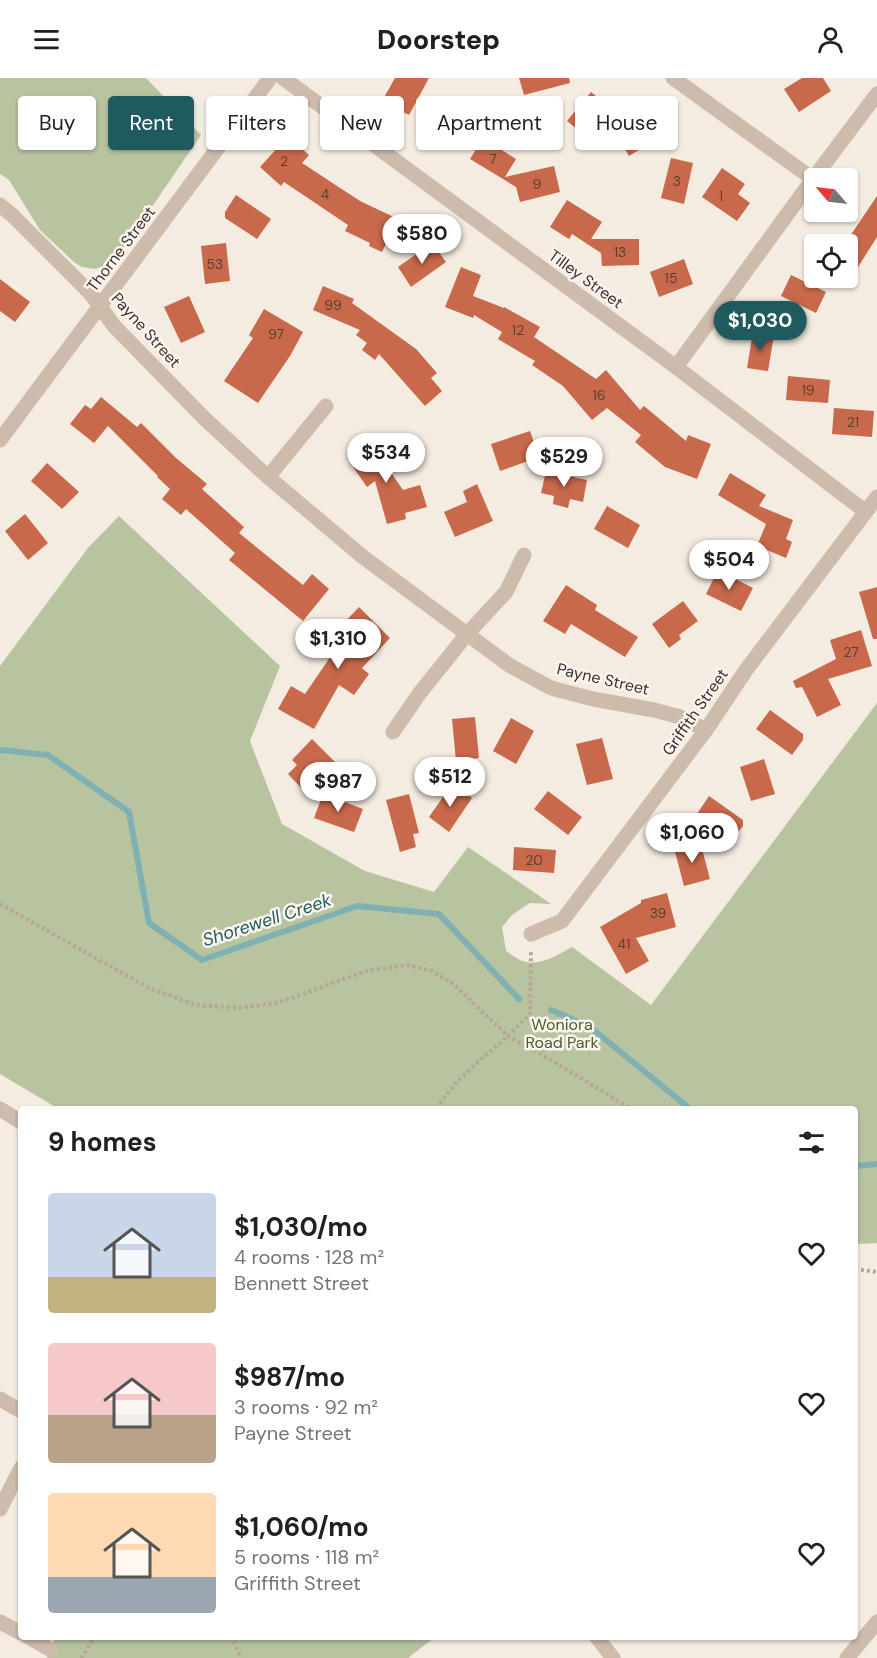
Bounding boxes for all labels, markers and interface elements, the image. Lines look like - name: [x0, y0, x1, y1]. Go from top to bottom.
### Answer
- text: Doorstep: [377, 22, 500, 57]
- icon: menu: [30, 23, 63, 56]
- icon: person: [814, 23, 847, 56]
- chip: Buy: [18, 96, 96, 150]
- chip: Rent: [108, 96, 194, 150]
- chip: Filters: [206, 96, 308, 150]
- chip: New: [320, 96, 404, 150]
- chip: Apartment: [416, 96, 563, 150]
- chip: House: [575, 96, 678, 150]
- house number: 7: [489, 150, 497, 168]
- house number: 2: [280, 152, 288, 170]
- north arrow: [804, 168, 858, 222]
- map controls: [804, 168, 858, 288]
- house number: 3: [673, 172, 681, 190]
- house number: 9: [533, 175, 542, 193]
- house number: 4: [321, 185, 330, 203]
- house number: 1: [719, 187, 723, 205]
- street label: Thorne Street: [82, 202, 160, 296]
- pin: $580: [386, 214, 458, 265]
- text: $580: [396, 220, 448, 246]
- button: locate: [804, 234, 858, 288]
- house number: 13: [614, 243, 626, 261]
- street label: Tilley Street: [545, 245, 627, 313]
- house number: 53: [207, 255, 223, 273]
- house number: 15: [665, 269, 677, 287]
- street label: Payne Street: [107, 288, 185, 372]
- house number: 99: [324, 296, 342, 314]
- pin: $1,030: [711, 301, 809, 352]
- text: $1,030: [728, 307, 792, 333]
- house number: 12: [512, 321, 524, 339]
- house number: 97: [268, 325, 284, 343]
- house number: 19: [801, 381, 815, 399]
- house number: 16: [592, 386, 606, 404]
- house number: 21: [847, 413, 859, 431]
- pin: $534: [350, 433, 422, 484]
- pin: $529: [528, 437, 600, 488]
- text: $534: [361, 439, 411, 465]
- text: $529: [540, 443, 588, 469]
- pin: $504: [693, 540, 765, 591]
- text: $504: [703, 546, 755, 572]
- pin: $1,310: [289, 619, 387, 670]
- text: $1,310: [309, 625, 367, 651]
- house number: 27: [843, 643, 859, 661]
- street label: Payne Street: [555, 658, 651, 700]
- street label: Griffith Street: [657, 664, 733, 760]
- pin: $512: [414, 757, 486, 808]
- pin: $987: [302, 762, 374, 813]
- text: $512: [428, 763, 472, 789]
- text: $987: [314, 768, 362, 794]
- pin: $1,060: [643, 813, 741, 864]
- text: $1,060: [659, 819, 725, 845]
- house number: 20: [525, 851, 543, 869]
- water label: Shorewell Creek: [200, 888, 335, 952]
- house number: 39: [650, 904, 667, 922]
- house number: 41: [618, 935, 630, 953]
- park label: Woniora Road Park: [525, 1014, 599, 1053]
- text: 9 homes: [48, 1125, 157, 1159]
- icon: filters: [795, 1126, 828, 1159]
- text: $1,030/mo: [234, 1210, 368, 1244]
- icon: home: [96, 1217, 168, 1289]
- icon: heart: [795, 1237, 828, 1270]
- text: 4 rooms · 128 m²: [234, 1244, 384, 1270]
- text: Bennett Street: [234, 1270, 369, 1296]
- text: $987/mo: [234, 1360, 345, 1394]
- icon: home: [96, 1367, 168, 1439]
- icon: heart: [795, 1387, 828, 1420]
- text: 3 rooms · 92 m²: [234, 1394, 378, 1420]
- text: Payne Street: [234, 1420, 352, 1446]
- text: $1,060/mo: [234, 1510, 369, 1544]
- icon: home: [96, 1517, 168, 1589]
- icon: heart: [795, 1537, 828, 1570]
- text: 5 rooms · 118 m²: [234, 1544, 379, 1570]
- text: Griffith Street: [234, 1570, 361, 1596]

